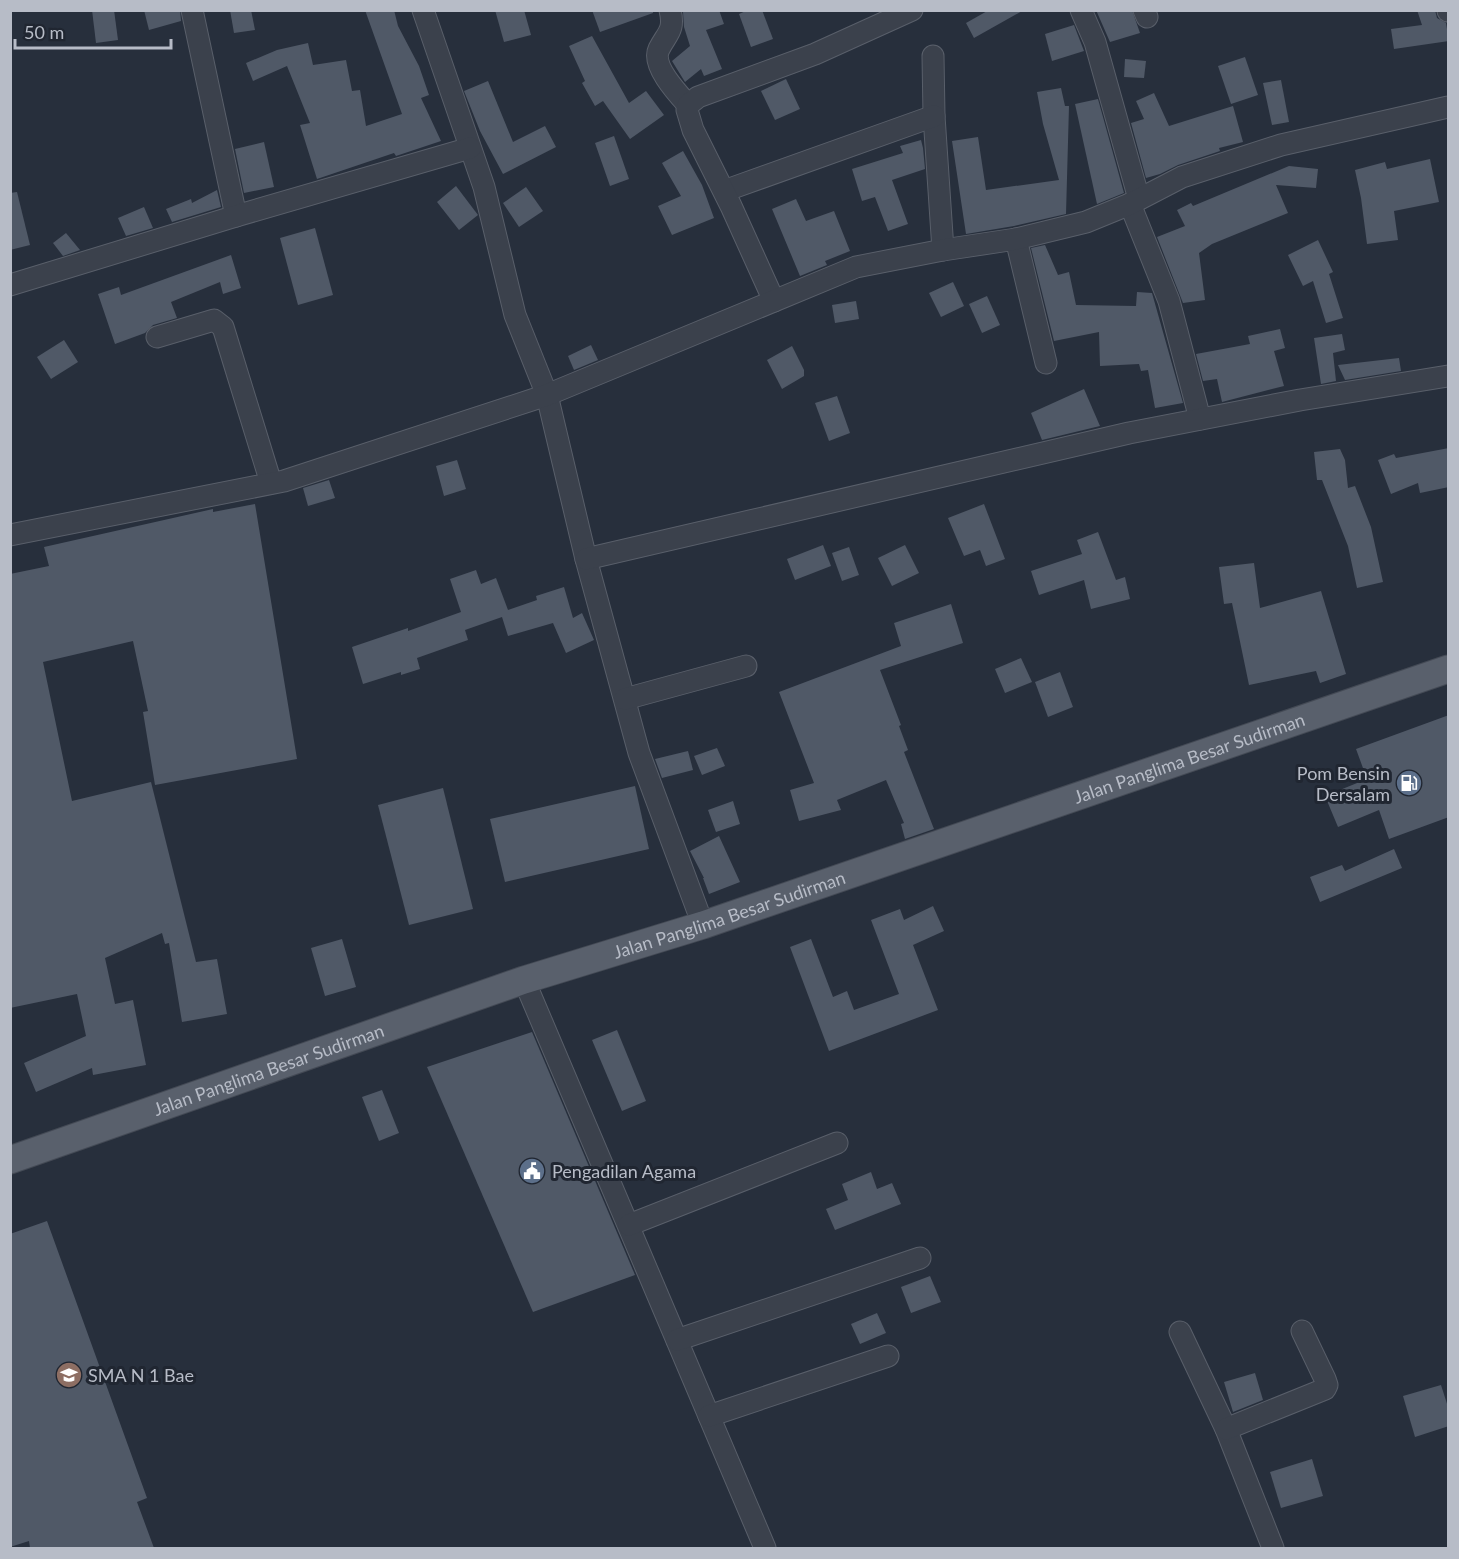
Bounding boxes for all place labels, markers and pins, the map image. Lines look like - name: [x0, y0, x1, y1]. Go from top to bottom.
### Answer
- place label: Pom Bensin Dersalam: [1297, 762, 1390, 805]
- fuel station icon: Pom Bensin Dersalam: [1394, 768, 1424, 798]
- public building icon: Pengadilan Agama: [517, 1156, 547, 1186]
- place label: Pengadilan Agama: [552, 1160, 696, 1182]
- school or university icon: SMA N 1 Bae: [54, 1360, 84, 1390]
- place label: SMA N 1 Bae: [88, 1364, 194, 1386]

